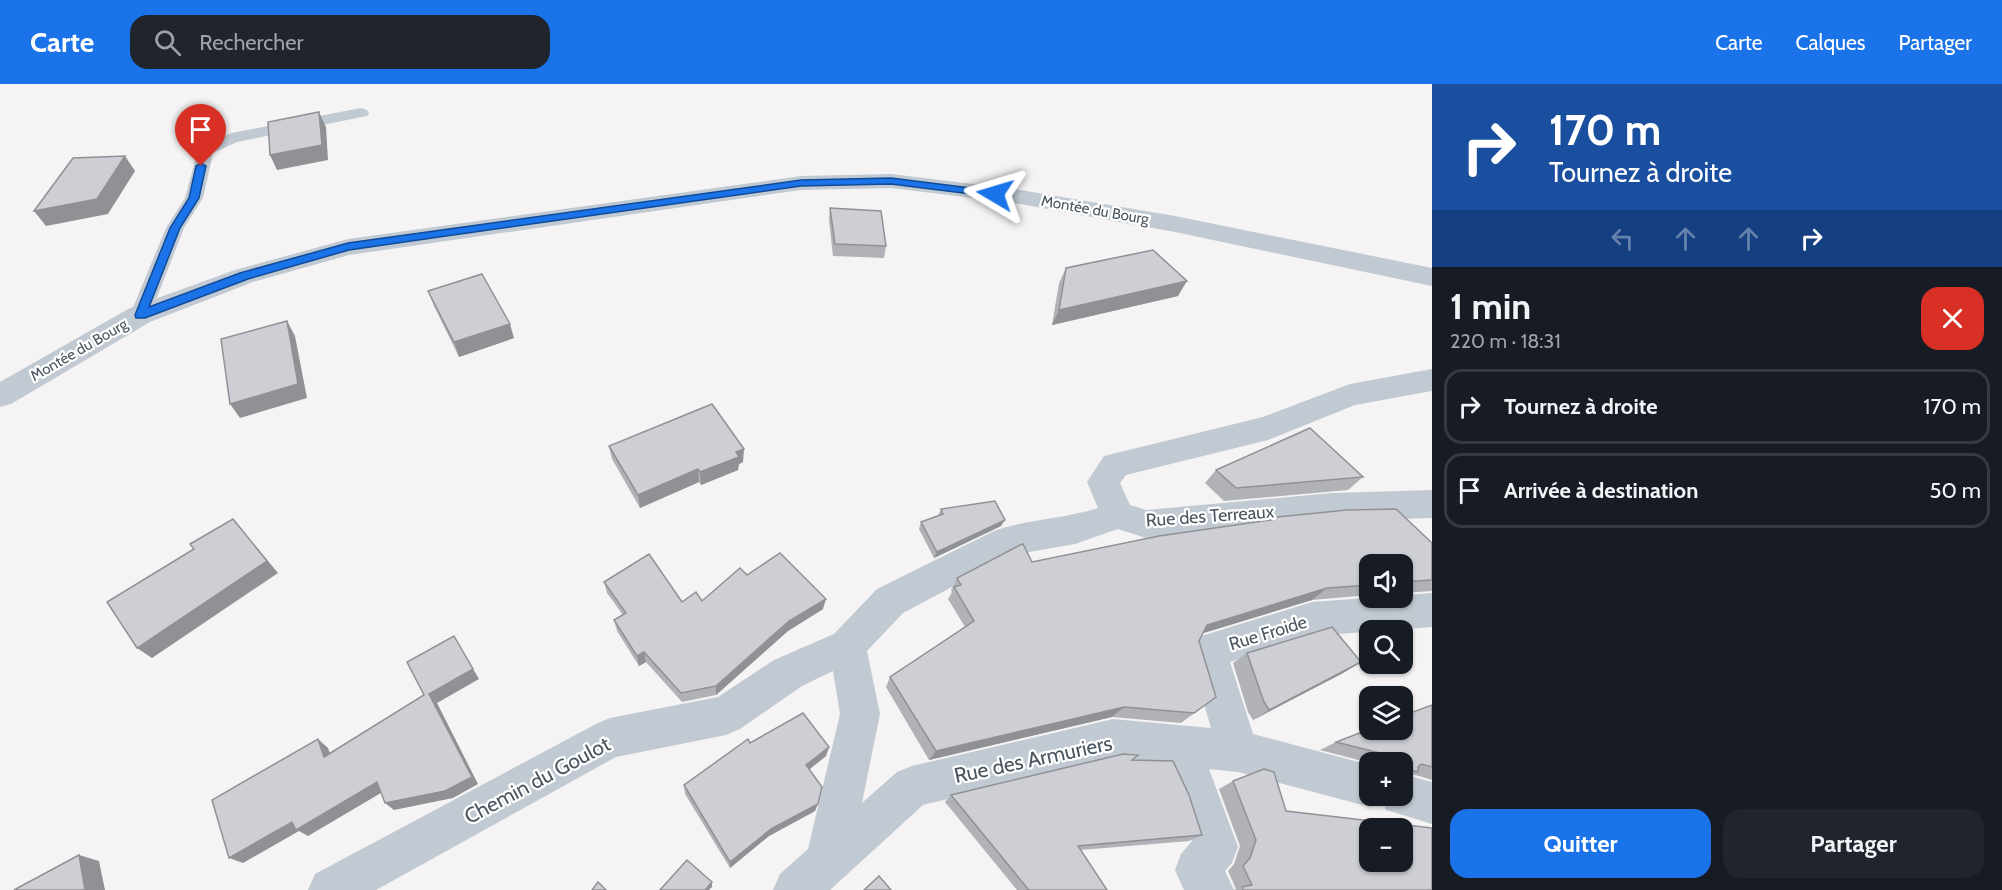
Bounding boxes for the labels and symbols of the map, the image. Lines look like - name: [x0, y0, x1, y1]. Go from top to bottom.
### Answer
- pin: [175, 104, 226, 166]
- position arrow: [963, 162, 1027, 226]
- street label: Montée du Bourg: [1040, 192, 1151, 228]
- street label: Montée du Bourg: [27, 315, 131, 385]
- street label: Rue des Terreaux: [1145, 501, 1275, 531]
- street label: Rue Froide: [1226, 611, 1310, 655]
- street label: Rue des Armuriers: [952, 730, 1115, 788]
- street label: Chemin du Goulot: [460, 731, 614, 829]

